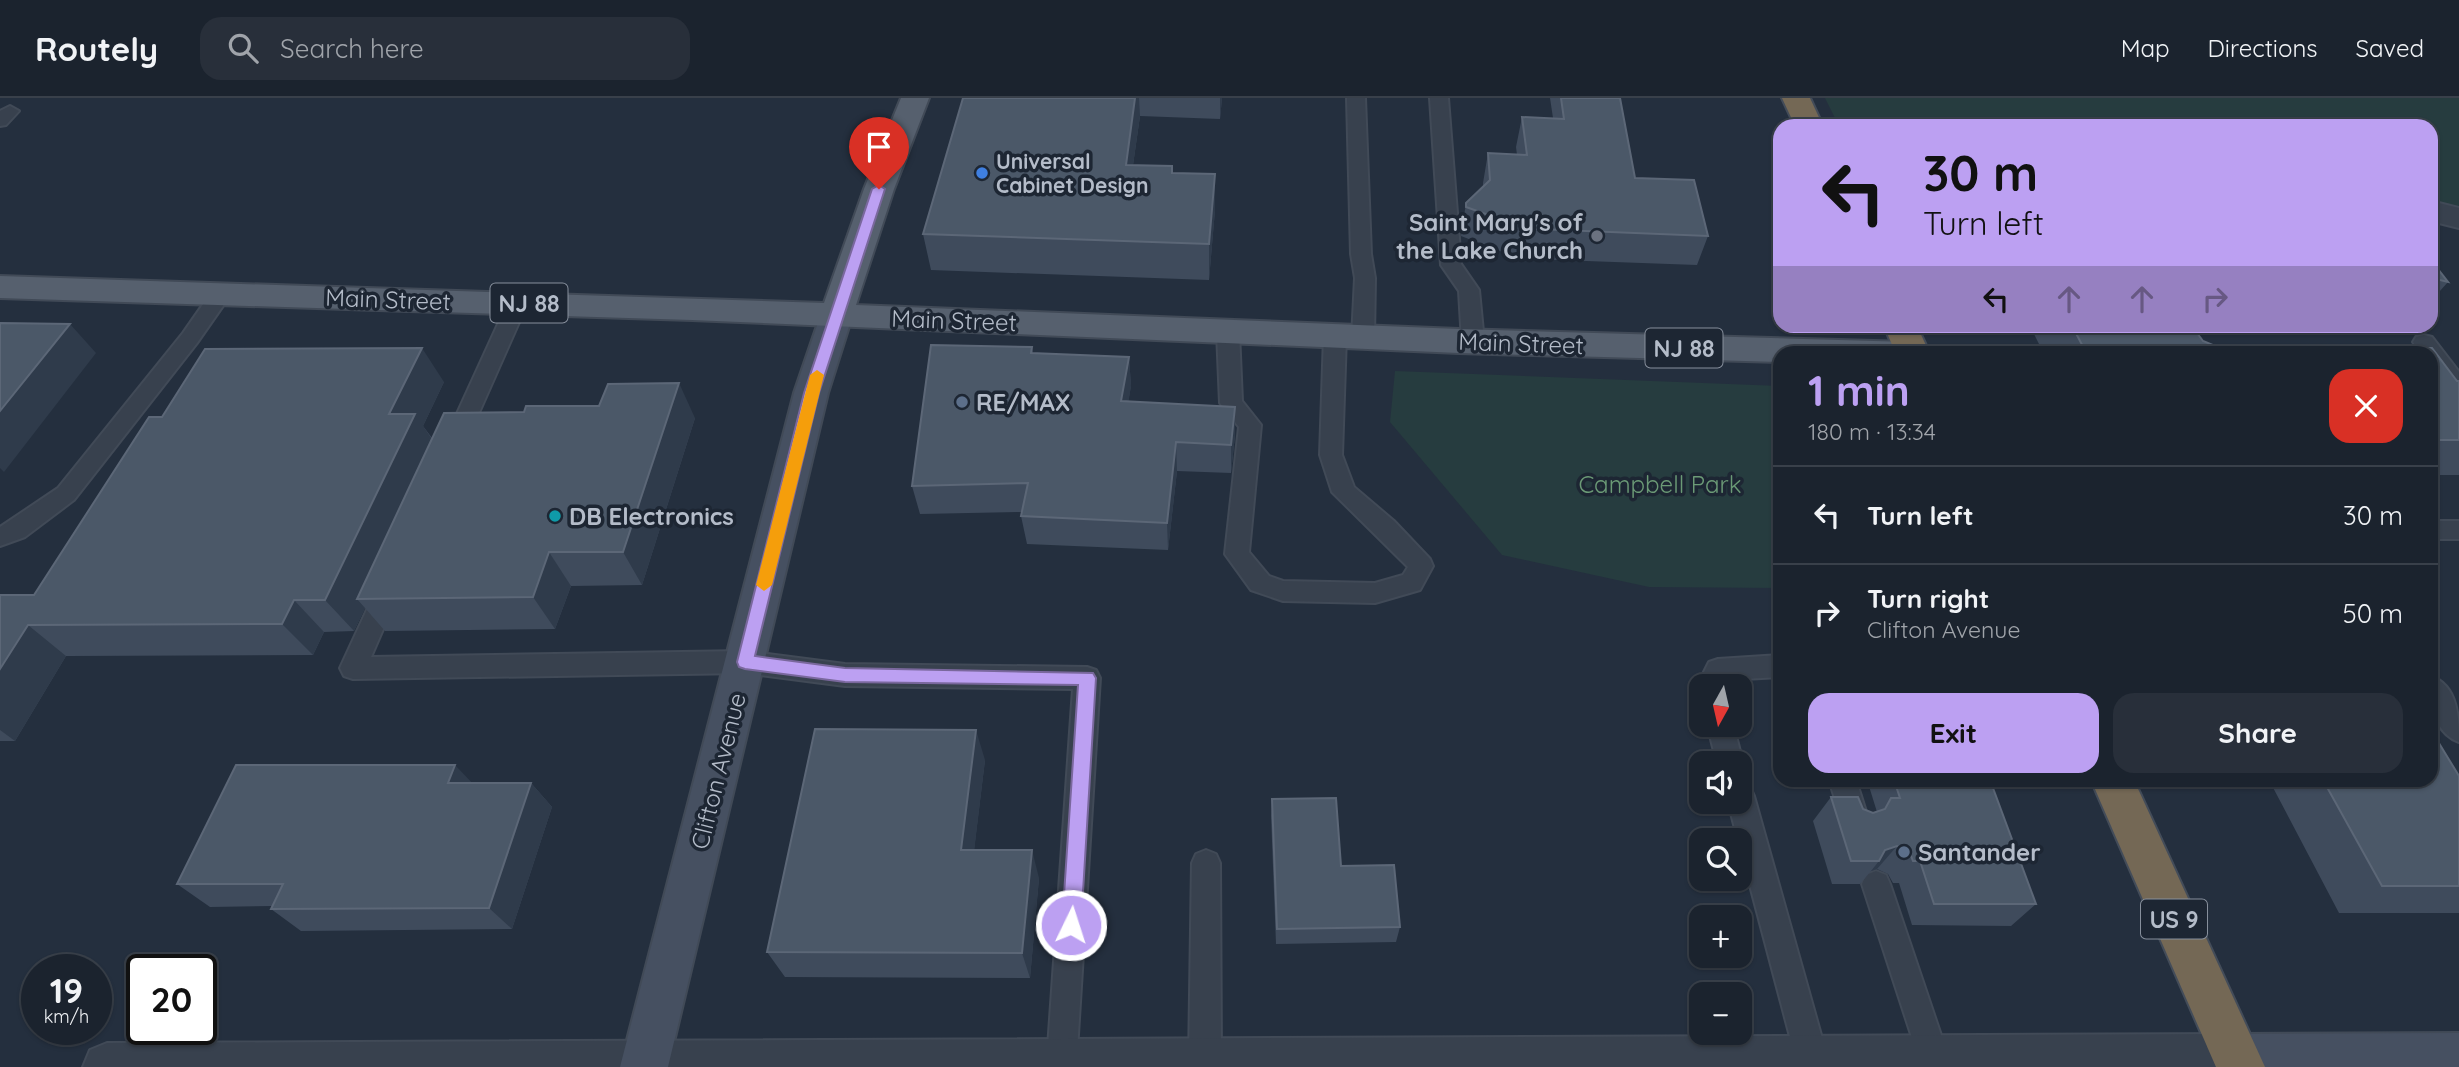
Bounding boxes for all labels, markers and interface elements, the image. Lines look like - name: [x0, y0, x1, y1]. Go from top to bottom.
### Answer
- search box: [200, 17, 690, 80]
- text: Routely: [35, 28, 158, 69]
- icon: search: [224, 29, 262, 67]
- text: Search here: [280, 32, 424, 65]
- text: Map: [2121, 33, 2170, 63]
- text: Directions: [2208, 33, 2318, 63]
- text: Saved: [2356, 33, 2424, 63]
- pin: [849, 117, 909, 189]
- icon: arrive: [860, 128, 898, 166]
- text: 30 m: [1923, 142, 2038, 203]
- icon: left: [1808, 147, 1899, 238]
- place label: Universal Cabinet Design: [996, 148, 1148, 198]
- marker: Universal Cabinet Design: [974, 165, 990, 181]
- text: Turn left: [1923, 203, 2044, 243]
- place label: Saint Mary's of the Lake Church: [1396, 207, 1584, 265]
- marker: Saint Mary's of the Lake Church: [1589, 228, 1605, 244]
- icon: left: [1977, 280, 2015, 318]
- icon: ahead: [2050, 280, 2088, 318]
- icon: ahead: [2123, 280, 2161, 318]
- icon: right: [2196, 280, 2234, 318]
- street label: Main Street: [325, 282, 451, 316]
- road number: NJ 88: [490, 284, 568, 322]
- street label: Main Street: [891, 303, 1017, 337]
- street label: Main Street: [1458, 326, 1584, 360]
- road number: NJ 88: [1646, 328, 1722, 368]
- text: 1 min: [1808, 364, 1910, 417]
- button: close: [2329, 369, 2403, 443]
- place label: RE/MAX: [976, 387, 1071, 417]
- marker: RE/MAX: [954, 394, 970, 410]
- text: 180 m · 13:34: [1808, 417, 1936, 446]
- park label: Campbell Park: [1578, 469, 1742, 499]
- icon: left: [1808, 496, 1846, 534]
- text: Turn left: [1867, 499, 1974, 532]
- text: 30 m: [2343, 499, 2403, 532]
- place label: DB Electronics: [569, 501, 734, 531]
- marker: DB Electronics: [547, 508, 563, 524]
- text: Turn right: [1867, 582, 1989, 615]
- icon: right: [1808, 594, 1846, 632]
- text: 50 m: [2343, 597, 2403, 630]
- text: Clifton Avenue: [1867, 615, 2020, 644]
- north arrow: [1689, 674, 1752, 737]
- map controls: [1689, 674, 1752, 1045]
- street label: Clifton Avenue: [684, 690, 752, 852]
- button: Exit: [1808, 693, 2099, 773]
- button: Share: [2113, 693, 2403, 773]
- button: sound: [1689, 751, 1752, 814]
- button: search: [1689, 828, 1752, 891]
- place label: Santander: [1918, 837, 2041, 867]
- marker: Santander: [1896, 844, 1912, 860]
- position arrow: [1034, 888, 1108, 962]
- road number: US 9: [2141, 900, 2207, 939]
- button: +: [1689, 905, 1752, 968]
- speed limit sign: 20: [126, 954, 217, 1045]
- text: 19: [50, 968, 83, 1012]
- button: −: [1689, 982, 1752, 1045]
- text: km/h: [44, 1005, 89, 1028]

